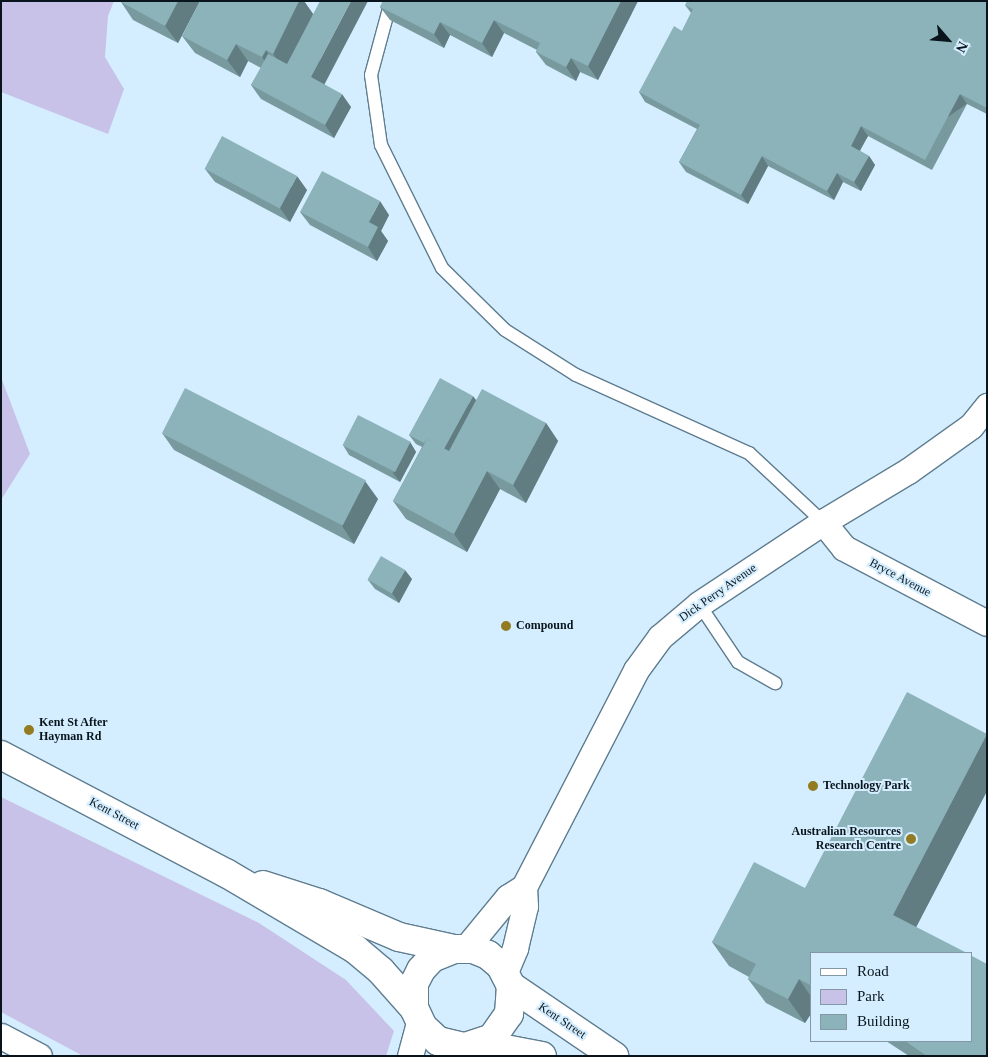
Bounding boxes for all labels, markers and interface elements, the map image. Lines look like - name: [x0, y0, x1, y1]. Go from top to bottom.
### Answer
- north arrow: [923, 15, 973, 65]
- text: N: [953, 39, 971, 55]
- street label: Bryce Avenue: [867, 556, 933, 600]
- street label: Dick Perry Avenue: [676, 561, 760, 625]
- place label: Compound: [516, 619, 573, 633]
- marker: Compound: [500, 620, 512, 632]
- place label: Kent St After Hayman Rd: [39, 716, 108, 744]
- marker: Kent St After Hayman Rd: [23, 724, 35, 736]
- place label: Technology Park: [823, 779, 910, 793]
- marker: Technology Park: [807, 780, 819, 792]
- street label: Kent Street: [87, 795, 141, 833]
- place label: Australian Resources Research Centre: [792, 825, 901, 853]
- marker: Australian Resources Research Centre: [905, 833, 917, 845]
- legend: [810, 952, 973, 1042]
- text: Road: [857, 963, 889, 979]
- text: Park: [857, 988, 885, 1004]
- street label: Kent Street: [535, 1000, 589, 1042]
- text: Building: [857, 1013, 910, 1029]

